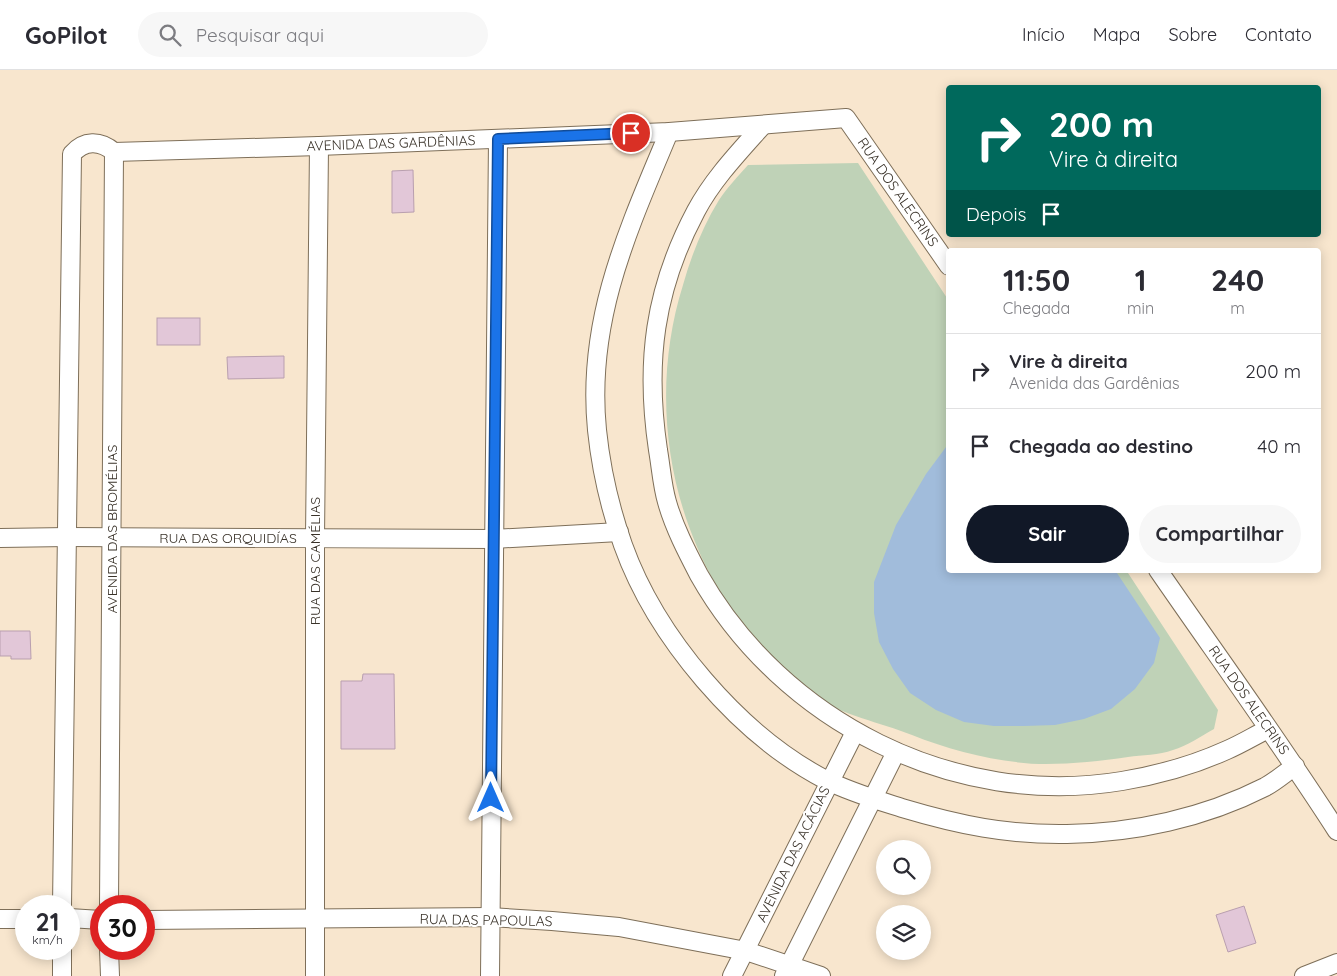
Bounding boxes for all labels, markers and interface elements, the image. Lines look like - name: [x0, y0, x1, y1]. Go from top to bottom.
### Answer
- search box: [138, 12, 488, 57]
- text: GoPilot: [25, 20, 108, 50]
- icon: search: [156, 21, 184, 49]
- text: Pesquisar aqui: [196, 23, 324, 47]
- text: Início: [1022, 23, 1065, 46]
- text: Mapa: [1093, 23, 1140, 46]
- text: Sobre: [1168, 23, 1217, 46]
- text: Contato: [1245, 23, 1312, 46]
- text: 200 m: [1049, 102, 1154, 146]
- icon: right: [966, 105, 1031, 170]
- pin: [610, 112, 652, 154]
- icon: arrive: [617, 119, 645, 147]
- street label: AVENIDA DAS GARDÊNIAS: [306, 131, 476, 155]
- street label: RUA DOS ALECRINS: [854, 134, 942, 250]
- text: Vire à direita: [1049, 145, 1178, 173]
- icon: arrive: [1037, 200, 1065, 228]
- text: Depois: [966, 202, 1027, 226]
- text: 11:50: [1003, 261, 1070, 299]
- text: 1: [1135, 261, 1147, 299]
- text: 240: [1211, 261, 1264, 299]
- text: Chegada: [1003, 298, 1070, 318]
- text: min: [1127, 298, 1154, 318]
- text: m: [1230, 298, 1245, 318]
- text: Vire à direita: [1009, 349, 1128, 373]
- icon: right: [966, 357, 994, 385]
- text: 200 m: [1245, 359, 1301, 383]
- text: Avenida das Gardênias: [1009, 373, 1179, 393]
- icon: arrive: [966, 432, 994, 460]
- text: Chegada ao destino: [1009, 434, 1193, 458]
- text: 40 m: [1257, 434, 1301, 458]
- street label: AVENIDA DAS BROMÉLIAS: [103, 444, 121, 613]
- street label: RUA DAS CAMÉLIAS: [306, 497, 324, 625]
- button: Sair: [966, 505, 1129, 563]
- button: Compartilhar: [1139, 505, 1301, 563]
- street label: RUA DAS ORQUIDÍAS: [159, 529, 297, 547]
- street label: RUA DOS ALECRINS: [1205, 642, 1293, 758]
- position arrow: [464, 771, 516, 823]
- street label: AVENIDA DAS ACÁCIAS: [752, 783, 834, 925]
- map controls: [876, 840, 931, 960]
- button: search: [876, 840, 931, 895]
- speed limit sign: 30: [90, 895, 155, 960]
- button: layers: [876, 905, 931, 960]
- text: 21: [36, 906, 59, 937]
- street label: RUA DAS PAPOULAS: [419, 910, 553, 930]
- text: km/h: [32, 932, 63, 947]

